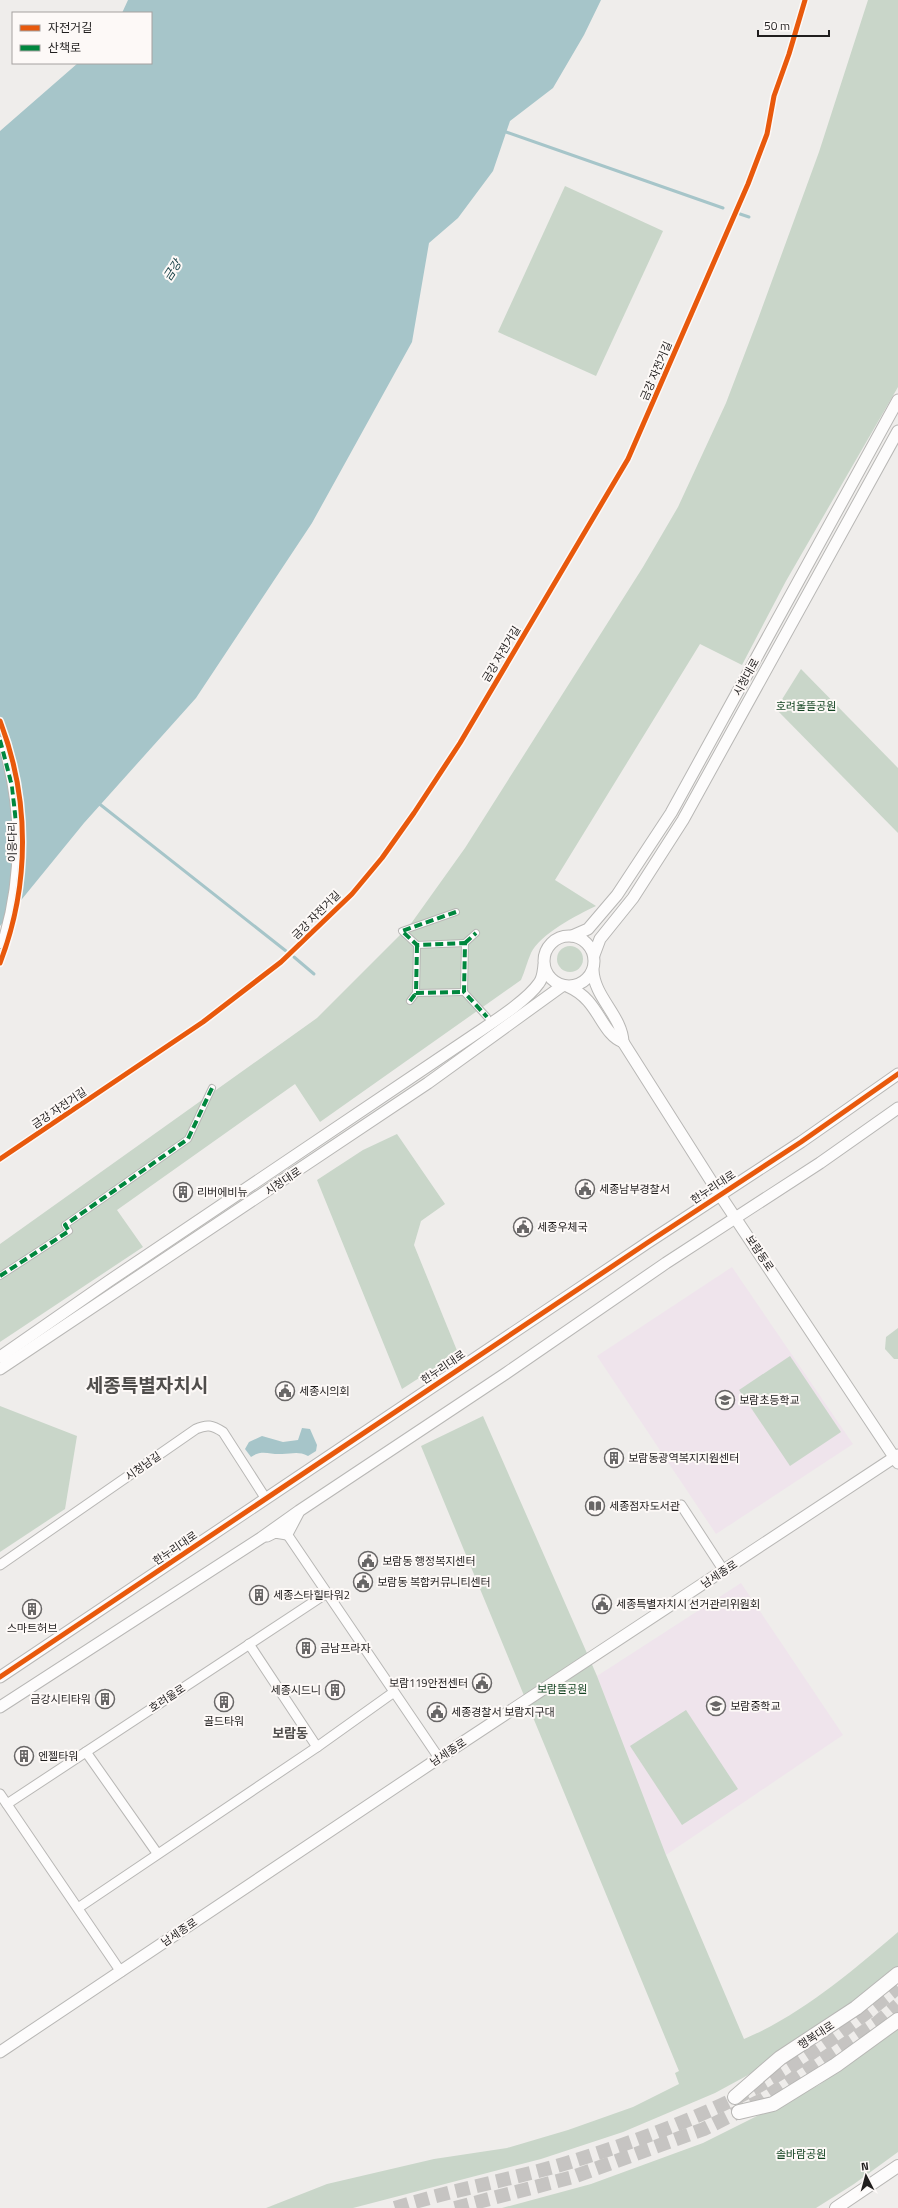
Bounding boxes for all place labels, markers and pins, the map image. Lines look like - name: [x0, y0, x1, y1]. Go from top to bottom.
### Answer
- public building icon: 세종남부경찰서: [574, 1178, 596, 1200]
- building icon: 리버에비뉴: [172, 1181, 194, 1203]
- place label: 세종남부경찰서: [599, 1181, 670, 1197]
- place label: 리버에비뉴: [197, 1184, 248, 1200]
- public building icon: 세종우체국: [512, 1216, 534, 1238]
- place label: 세종우체국: [537, 1219, 588, 1235]
- public building icon: 세종시의회: [274, 1380, 296, 1402]
- place label: 세종시의회: [299, 1383, 350, 1399]
- school or university icon: 보람초등학교: [714, 1389, 736, 1411]
- place label: 보람초등학교: [739, 1392, 800, 1408]
- building icon: 보람동광역복지지원센터: [603, 1447, 625, 1469]
- place label: 보람동광역복지지원센터: [628, 1450, 739, 1466]
- library icon: 세종점자도서관: [584, 1495, 606, 1517]
- place label: 세종점자도서관: [609, 1498, 680, 1514]
- public building icon: 보람동 행정복지센터: [357, 1550, 379, 1572]
- place label: 보람동 행정복지센터: [382, 1553, 476, 1569]
- public building icon: 보람동 복합커뮤니티센터: [352, 1571, 374, 1593]
- place label: 보람동 복합커뮤니티센터: [377, 1574, 491, 1590]
- building icon: 세종스타힐타워2: [248, 1584, 270, 1606]
- place label: 세종스타힐타워2: [273, 1587, 350, 1603]
- public building icon: 세종특별자치시 선거관리위원회: [591, 1593, 613, 1615]
- place label: 세종특별자치시 선거관리위원회: [616, 1596, 760, 1612]
- building icon: 스마트허브: [21, 1598, 43, 1620]
- place label: 스마트허브: [7, 1620, 57, 1636]
- building icon: 금남프라자: [295, 1637, 317, 1659]
- place label: 금남프라자: [320, 1640, 371, 1656]
- public building icon: 보람119안전센터: [471, 1672, 493, 1694]
- place label: 보람119안전센터: [389, 1675, 468, 1691]
- building icon: 세종시드니: [324, 1679, 346, 1701]
- place label: 세종시드니: [270, 1682, 321, 1698]
- building icon: 금강시티타워: [94, 1688, 116, 1710]
- place label: 금강시티타워: [30, 1691, 91, 1707]
- building icon: 골드타워: [213, 1691, 235, 1713]
- school or university icon: 보람중학교: [705, 1695, 727, 1717]
- place label: 보람중학교: [730, 1698, 781, 1714]
- public building icon: 세종경찰서 보람지구대: [426, 1701, 448, 1723]
- place label: 세종경찰서 보람지구대: [451, 1704, 555, 1720]
- place label: 골드타워: [204, 1713, 244, 1729]
- building icon: 엔젤타워: [13, 1745, 35, 1767]
- place label: 엔젤타워: [38, 1748, 78, 1764]

